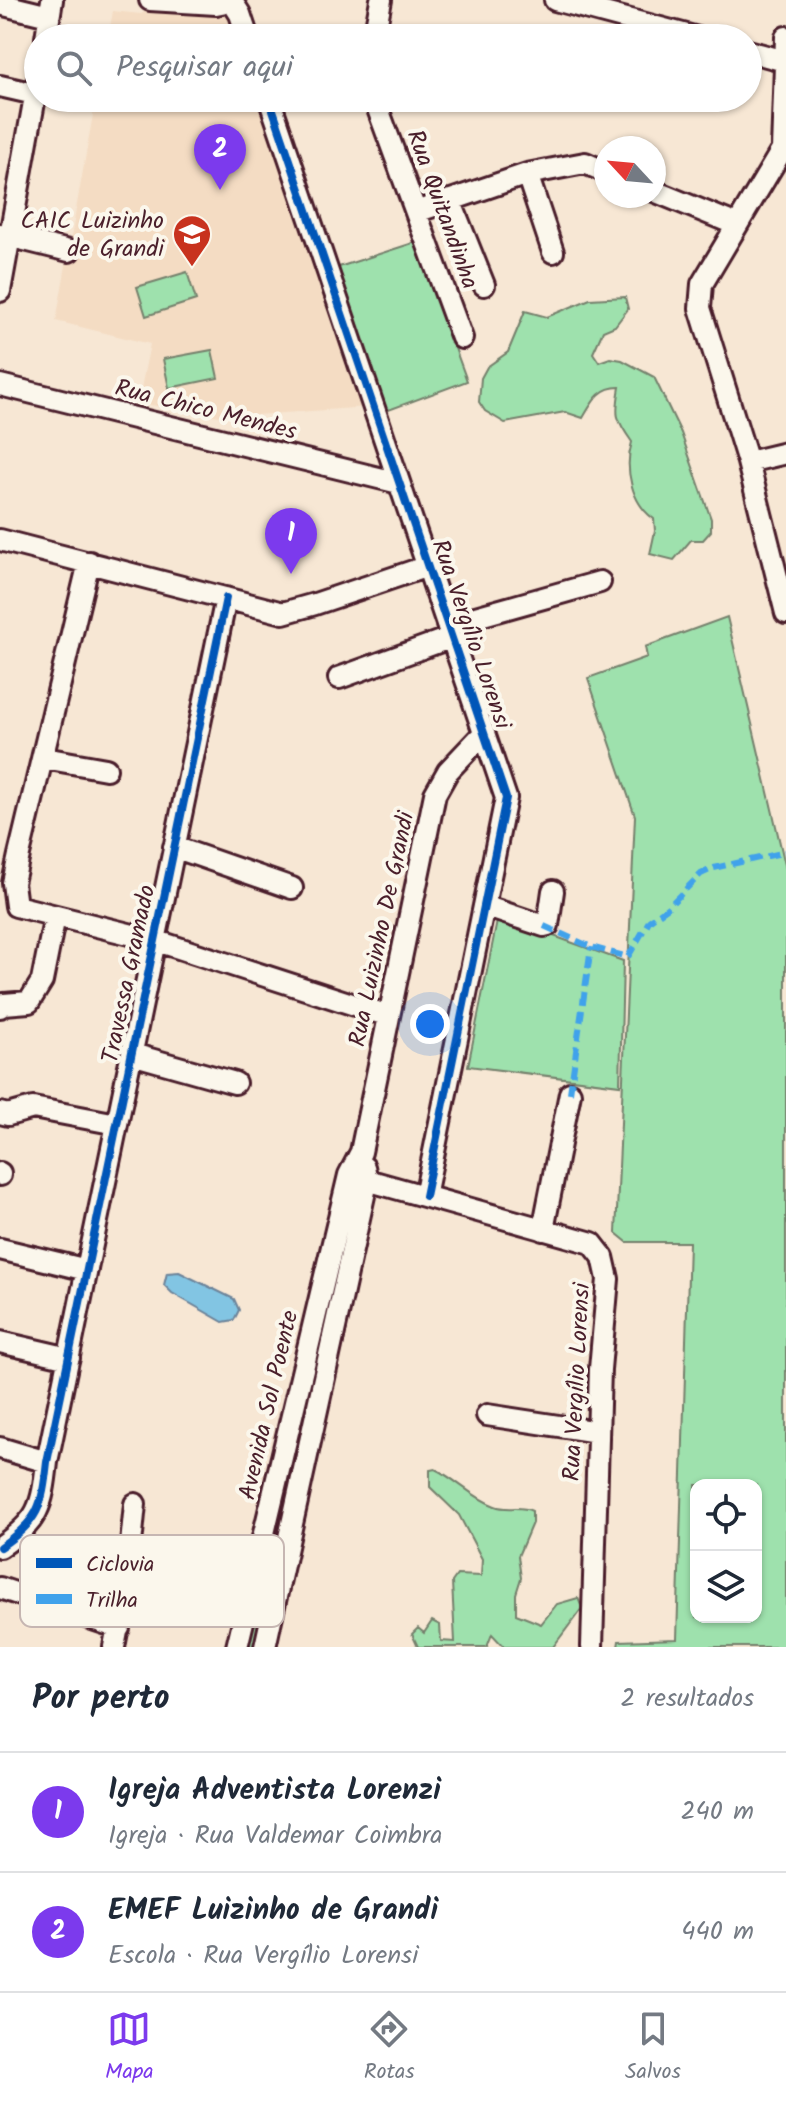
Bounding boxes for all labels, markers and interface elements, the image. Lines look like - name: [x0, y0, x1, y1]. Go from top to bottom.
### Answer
- search box: [24, 24, 762, 112]
- text: Pesquisar aqui: [116, 44, 293, 92]
- icon: search: [52, 46, 96, 90]
- pin: 2: [194, 124, 246, 190]
- street label: Rua Quitandinha: [395, 124, 488, 295]
- north arrow: [594, 136, 666, 208]
- place label: CAIC Luizinho de Grandi: [20, 202, 165, 269]
- school or university icon: CAIC Luizinho de Grandi: [171, 213, 213, 268]
- street label: Rua Chico Mendes: [111, 369, 301, 452]
- pin: 1: [265, 508, 317, 574]
- street label: Rua Vergílio Lorensi: [420, 534, 522, 736]
- street label: Rua Luizinho De Grandi: [338, 807, 427, 1050]
- street label: Travessa Gramado: [92, 881, 167, 1067]
- your location: [410, 1004, 450, 1044]
- street label: Rua Vergílio Lorensi: [553, 1281, 602, 1482]
- street label: Avenida Sol Poente: [229, 1306, 310, 1504]
- map controls: [690, 1479, 762, 1623]
- button: locate: [690, 1479, 762, 1551]
- legend: [20, 1535, 284, 1627]
- text: Ciclovia: [86, 1548, 154, 1583]
- button: layers: [690, 1551, 762, 1623]
- text: Trilha: [86, 1584, 138, 1619]
- text: Por perto: [32, 1672, 170, 1726]
- text: 2 resultados: [620, 1678, 754, 1720]
- text: Igreja Adventista Lorenzi: [108, 1767, 441, 1815]
- text: 1: [54, 1791, 62, 1833]
- text: 240 m: [680, 1791, 754, 1833]
- text: Igreja · Rua Valdemar Coimbra: [108, 1815, 443, 1857]
- text: EMEF Luizinho de Grandi: [108, 1887, 438, 1935]
- text: 2: [50, 1911, 66, 1953]
- text: 440 m: [681, 1911, 754, 1953]
- text: Escola · Rua Vergílio Lorensi: [108, 1935, 418, 1977]
- tab: Mapa: [105, 2007, 154, 2090]
- tab: Rotas: [364, 2007, 415, 2090]
- tab: Salvos: [625, 2007, 681, 2090]

